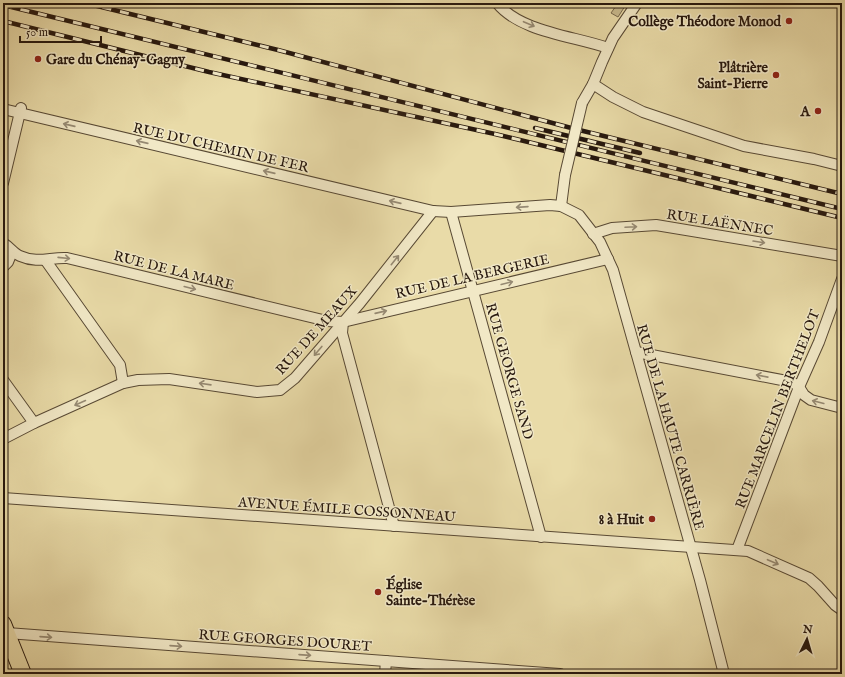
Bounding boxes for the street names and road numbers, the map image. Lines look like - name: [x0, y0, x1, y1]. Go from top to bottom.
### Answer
- street label: RUE DU CHEMIN DE FER: [131, 119, 311, 177]
- street label: RUE LAËNNEC: [665, 205, 775, 240]
- street label: RUE DE LA MARE: [111, 247, 236, 295]
- street label: RUE DE LA BERGERIE: [393, 250, 551, 303]
- street label: RUE DE MEAUX: [272, 282, 362, 379]
- street label: RUE GEORGE SAND: [481, 301, 537, 442]
- street label: RUE MARCELIN BERTHELOT: [732, 307, 825, 511]
- street label: RUE DE LA HAUTE CARRIÈRE: [632, 322, 709, 533]
- street label: AVENUE ÉMILE COSSONNEAU: [237, 492, 457, 527]
- street label: RUE GEORGES DOURET: [198, 626, 373, 656]

